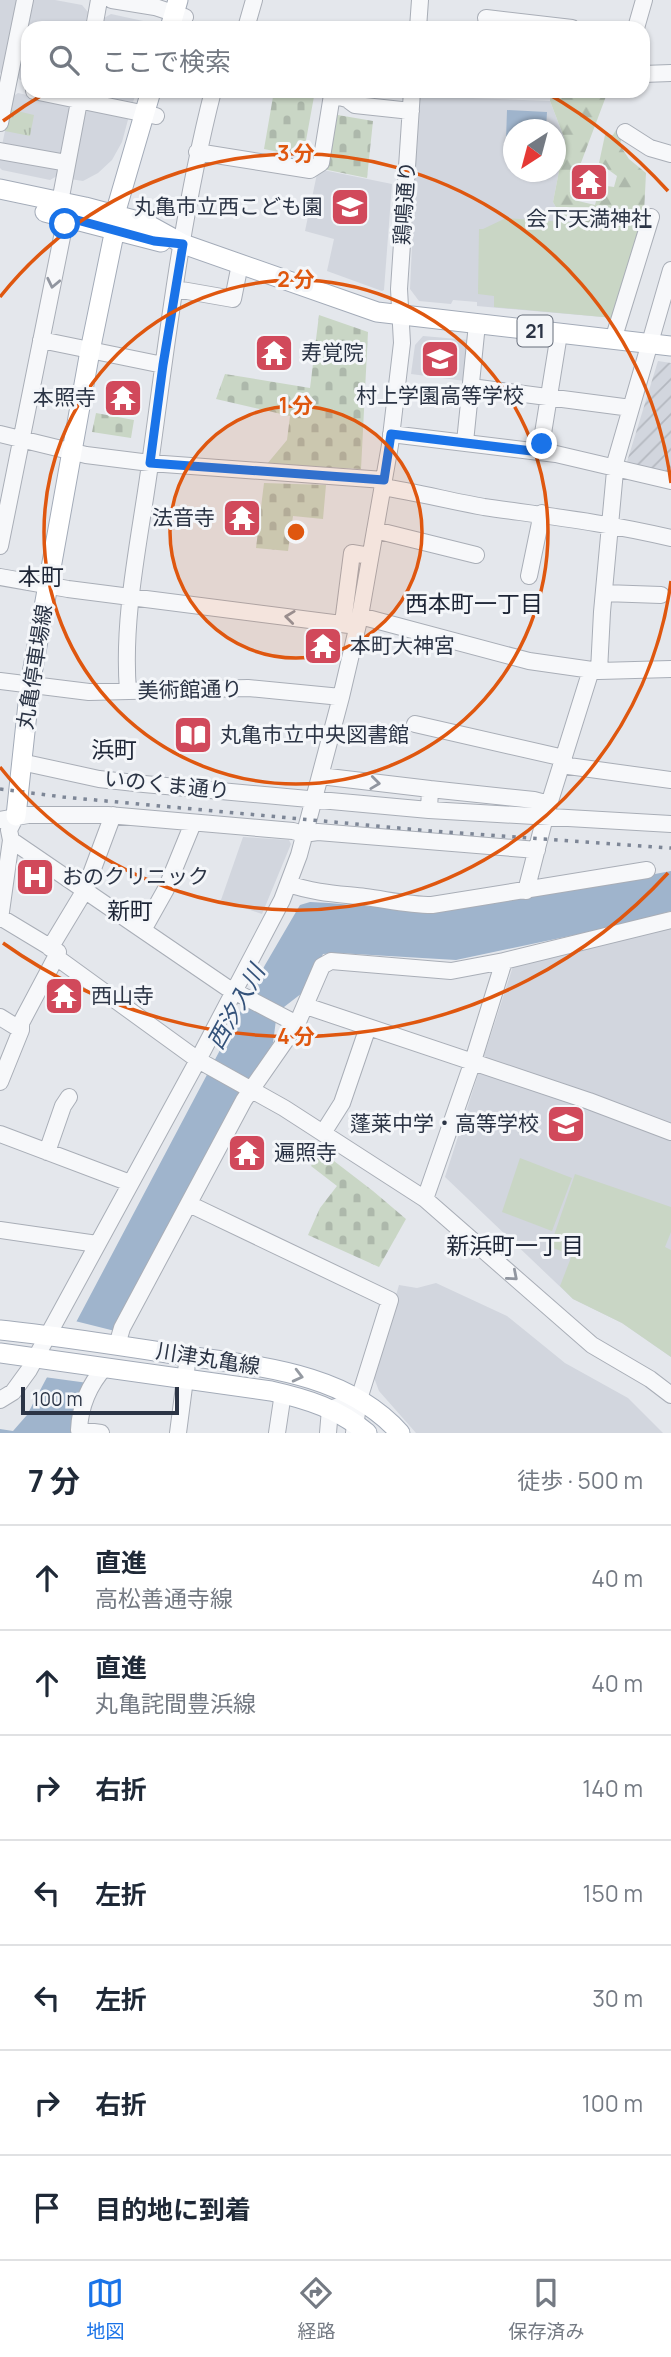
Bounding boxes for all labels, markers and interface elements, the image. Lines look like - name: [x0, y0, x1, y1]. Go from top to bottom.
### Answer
- search box: [21, 21, 650, 98]
- icon: search: [45, 41, 83, 79]
- text: ここで検索: [101, 43, 231, 79]
- north arrow: [503, 119, 566, 182]
- text: 3 分: [277, 139, 315, 167]
- street label: 鶏鳴通り: [387, 160, 421, 246]
- temple icon: 会下天満神社: [568, 161, 610, 203]
- school or university icon: 丸亀市立西こども園: [329, 186, 371, 228]
- place label: 丸亀市立西こども園: [134, 192, 323, 220]
- place label: 会下天満神社: [526, 204, 652, 232]
- route start: [49, 208, 80, 239]
- text: 2 分: [277, 265, 315, 293]
- one-way arrow: [46, 277, 61, 289]
- road number: 21: [518, 316, 552, 346]
- temple icon: 寿覚院: [253, 332, 295, 374]
- place label: 寿覚院: [301, 338, 364, 366]
- school or university icon: 村上学園高等学校: [419, 338, 461, 380]
- temple icon: 本照寺: [102, 377, 144, 419]
- place label: 村上学園高等学校: [356, 381, 524, 409]
- place label: 本照寺: [33, 383, 96, 411]
- text: 1 分: [279, 391, 313, 419]
- route end: [526, 428, 557, 459]
- temple icon: 法音寺: [221, 497, 263, 539]
- place label: 法音寺: [152, 503, 215, 531]
- centre of rings: [284, 520, 308, 544]
- district label: 本町: [18, 560, 64, 592]
- district label: 西本町一丁目: [405, 587, 543, 619]
- street label: 丸亀停車場線: [10, 602, 58, 731]
- one-way arrow: [284, 609, 296, 624]
- temple icon: 本町大神宮: [302, 625, 344, 667]
- place label: 本町大神宮: [350, 631, 455, 659]
- street label: 美術館通り: [137, 674, 243, 704]
- library icon: 丸亀市立中央図書館: [172, 714, 214, 756]
- place label: 丸亀市立中央図書館: [220, 720, 409, 748]
- district label: 浜町: [91, 733, 137, 765]
- street label: いのくま通り: [103, 763, 231, 805]
- one-way arrow: [370, 775, 381, 790]
- hospital icon: おのクリニック: [14, 856, 56, 898]
- place label: おのクリニック: [62, 862, 209, 890]
- district label: 新町: [107, 894, 153, 926]
- water label: 西汐入川: [199, 956, 273, 1055]
- temple icon: 西山寺: [43, 975, 85, 1017]
- place label: 西山寺: [91, 981, 154, 1009]
- text: 4 分: [277, 1022, 315, 1050]
- school or university icon: 蓬莱中学・高等学校: [545, 1103, 587, 1145]
- place label: 蓬莱中学・高等学校: [350, 1109, 539, 1137]
- temple icon: 遍照寺: [226, 1132, 268, 1174]
- place label: 遍照寺: [274, 1138, 337, 1166]
- district label: 新浜町一丁目: [446, 1229, 584, 1261]
- one-way arrow: [505, 1268, 518, 1280]
- street label: 川津丸亀線: [154, 1336, 262, 1380]
- one-way arrow: [292, 1368, 304, 1382]
- scale bar: [21, 1384, 178, 1416]
- text: 100 m: [32, 1386, 83, 1412]
- text: 7 分: [28, 1460, 80, 1501]
- text: 徒歩 · 500 m: [517, 1464, 643, 1496]
- text: 直進: [95, 1544, 147, 1580]
- icon: ahead: [28, 1559, 66, 1597]
- text: 40 m: [591, 1562, 643, 1594]
- text: 高松善通寺線: [95, 1582, 233, 1614]
- text: 直進: [95, 1649, 147, 1685]
- icon: ahead: [28, 1664, 66, 1702]
- text: 40 m: [591, 1667, 643, 1699]
- text: 丸亀詫間豊浜線: [95, 1687, 256, 1719]
- icon: right: [28, 1769, 66, 1807]
- text: 右折: [95, 1771, 147, 1807]
- text: 140 m: [582, 1772, 643, 1804]
- icon: left: [28, 1874, 66, 1912]
- text: 左折: [95, 1876, 147, 1912]
- text: 150 m: [583, 1877, 643, 1909]
- icon: left: [28, 1979, 66, 2017]
- text: 左折: [95, 1981, 147, 2017]
- text: 30 m: [592, 1982, 643, 2014]
- icon: right: [28, 2084, 66, 2122]
- text: 右折: [95, 2086, 147, 2122]
- text: 100 m: [582, 2087, 643, 2119]
- icon: arrive: [28, 2189, 66, 2227]
- text: 目的地に到着: [95, 2191, 251, 2227]
- tab: 地図: [86, 2274, 125, 2344]
- tab: 経路: [297, 2274, 336, 2344]
- tab: 保存済み: [508, 2274, 585, 2344]

